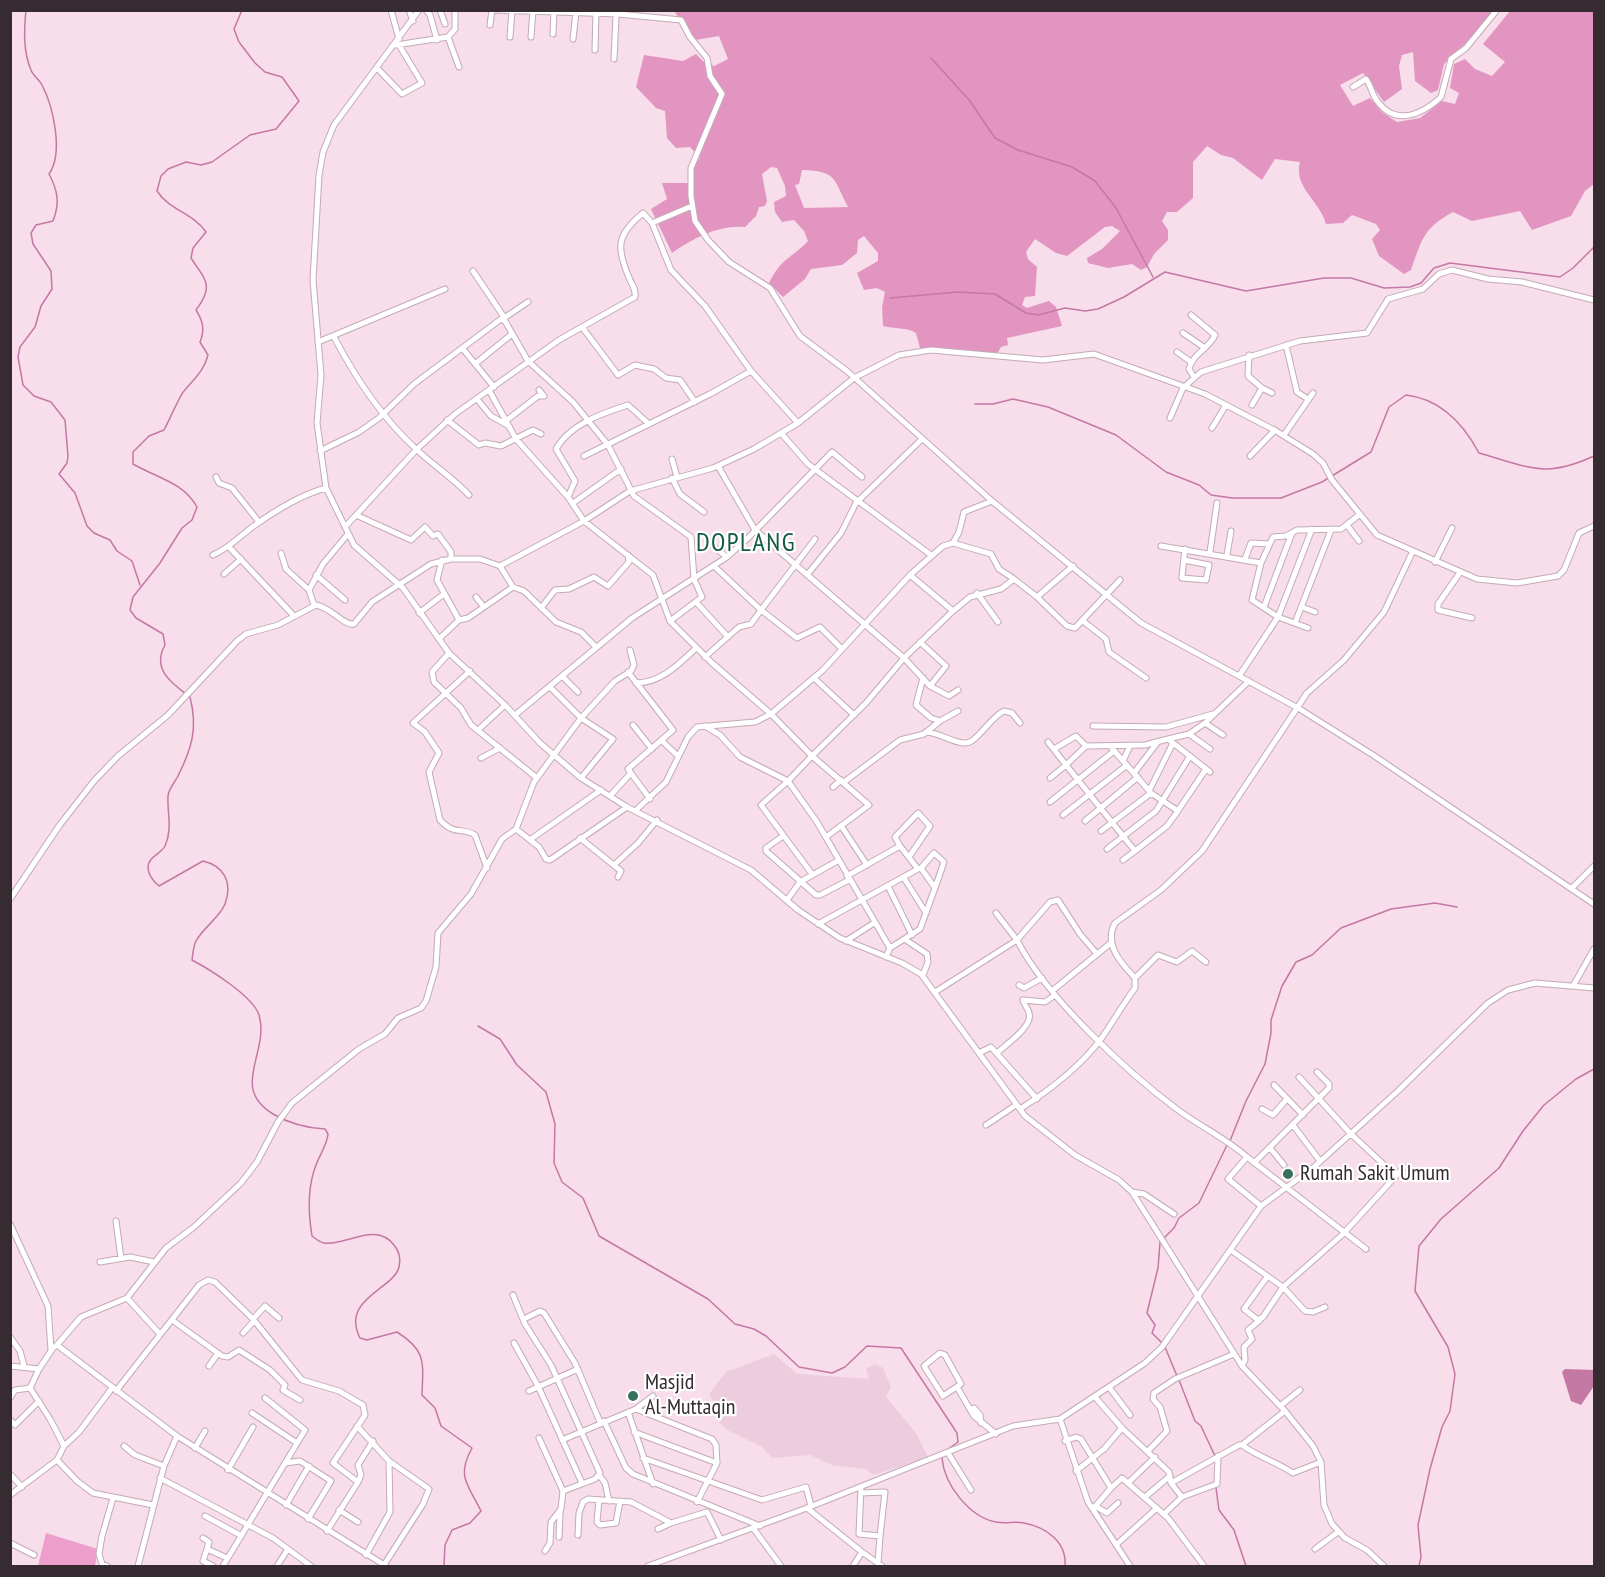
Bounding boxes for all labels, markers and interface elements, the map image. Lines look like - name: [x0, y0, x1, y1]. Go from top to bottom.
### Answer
- district label: DOPLANG: [696, 528, 796, 560]
- place label: Rumah Sakit Umum: [1300, 1161, 1449, 1187]
- marker: Rumah Sakit Umum: [1281, 1167, 1295, 1181]
- place label: Masjid Al-Muttaqin: [645, 1370, 735, 1422]
- marker: Masjid Al-Muttaqin: [626, 1389, 640, 1403]

